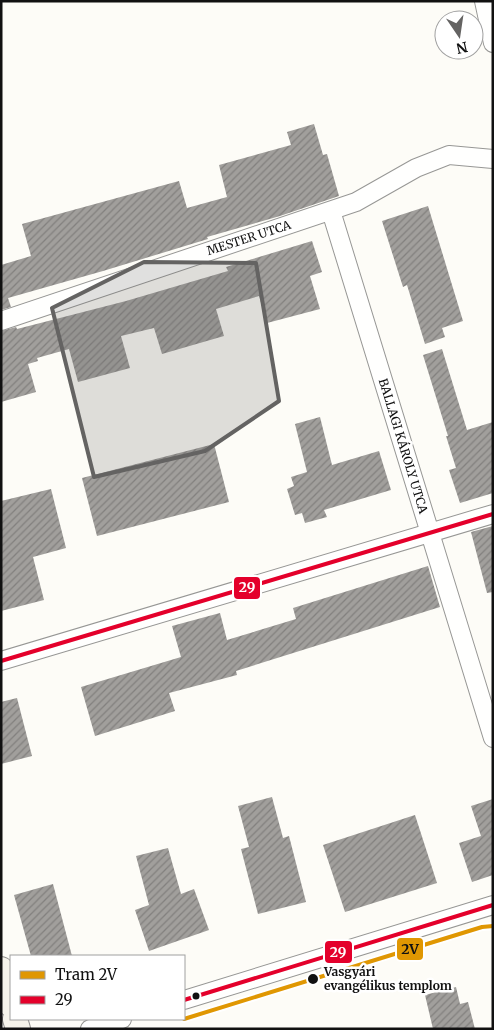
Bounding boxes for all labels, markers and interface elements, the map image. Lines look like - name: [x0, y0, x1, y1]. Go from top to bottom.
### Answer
- north arrow: [434, 10, 484, 60]
- text: N: [455, 38, 469, 58]
- street label: MESTER UTCA: [205, 217, 293, 258]
- street label: BALLAGI KÁROLY UTCA: [376, 376, 431, 516]
- line badge: 29: [233, 576, 261, 600]
- text: 29: [239, 578, 255, 596]
- line badge: 2V: [396, 937, 424, 961]
- line badge: 29: [324, 940, 353, 964]
- text: 2V: [401, 940, 419, 958]
- text: 29: [330, 943, 346, 961]
- legend: [10, 955, 185, 1020]
- place label: Vasgyári evangélikus templom: [323, 964, 452, 993]
- text: Tram 2V: [55, 965, 118, 984]
- marker: Vasgyári evangélikus templom: [306, 972, 320, 986]
- text: 29: [55, 990, 73, 1009]
- unlabelled marker: [191, 991, 201, 1001]

